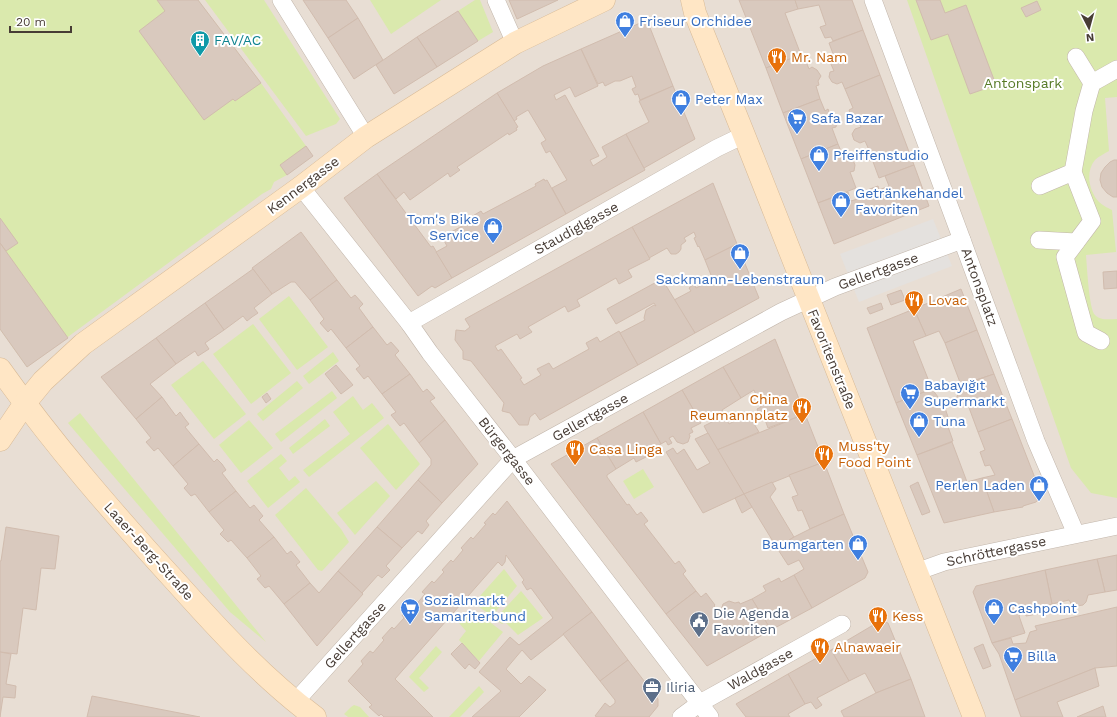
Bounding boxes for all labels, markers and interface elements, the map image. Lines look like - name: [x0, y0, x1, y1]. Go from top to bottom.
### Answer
- scale bar: [10, 8, 71, 34]
- north arrow: [1069, 8, 1109, 48]
- shop icon: Friseur Orchidee: [614, 10, 636, 38]
- place label: Friseur Orchidee: [639, 13, 752, 29]
- text: 20 m: [16, 15, 46, 29]
- building icon: FAV/AC: [189, 29, 211, 57]
- text: N: [1085, 31, 1095, 44]
- place label: FAV/AC: [214, 32, 261, 48]
- restaurant icon: Mr. Nam: [766, 46, 788, 74]
- place label: Mr. Nam: [791, 49, 847, 65]
- park label: Antonspark: [984, 75, 1062, 91]
- shop icon: Peter Max: [670, 88, 692, 116]
- place label: Peter Max: [695, 91, 763, 107]
- supermarket icon: Safa Bazar: [786, 107, 808, 135]
- place label: Safa Bazar: [811, 110, 884, 126]
- shop icon: Pfeiffenstudio: [808, 144, 830, 172]
- place label: Pfeiffenstudio: [833, 147, 929, 163]
- street label: Kennergasse: [264, 153, 342, 217]
- place label: Getränkehandel Favoriten: [855, 185, 964, 217]
- shop icon: Getränkehandel Favoriten: [830, 190, 852, 218]
- street label: Staudiglgasse: [531, 198, 621, 258]
- place label: Tom's Bike Service: [407, 211, 479, 243]
- shop icon: Tom's Bike Service: [482, 216, 504, 244]
- shop icon: Sackmann-Lebenstraum: [729, 242, 751, 270]
- street label: Antonsplatz: [958, 246, 1002, 328]
- street label: Gellertgasse: [836, 249, 920, 293]
- place label: Sackmann-Lebenstraum: [656, 271, 824, 287]
- restaurant icon: Lovac: [903, 289, 925, 317]
- place label: Lovac: [928, 292, 968, 308]
- street label: Favoritenstraße: [805, 307, 859, 411]
- place label: Babayığıt Supermarkt: [924, 377, 1005, 409]
- supermarket icon: Babayığıt Supermarkt: [899, 382, 921, 410]
- street label: Gellertgasse: [549, 390, 631, 444]
- place label: China Reumannplatz: [690, 391, 788, 423]
- restaurant icon: China Reumannplatz: [791, 396, 813, 424]
- shop icon: Tuna: [908, 410, 930, 438]
- place label: Tuna: [933, 413, 966, 429]
- street label: Bürgergasse: [475, 414, 539, 488]
- restaurant icon: Casa Linga: [564, 438, 586, 466]
- place label: Muss'ty Food Point: [838, 438, 911, 470]
- place label: Casa Linga: [589, 441, 662, 457]
- restaurant icon: Muss'ty Food Point: [813, 443, 835, 471]
- shop icon: Perlen Laden: [1028, 474, 1050, 502]
- place label: Perlen Laden: [935, 477, 1025, 493]
- street label: Laaer-Berg-Straße: [101, 499, 197, 603]
- shop icon: Baumgarten: [847, 533, 869, 561]
- street label: Schröttergasse: [945, 533, 1047, 569]
- place label: Baumgarten: [762, 536, 844, 552]
- place label: Sozialmarkt Samariterbund: [424, 592, 526, 624]
- supermarket icon: Sozialmarkt Samariterbund: [399, 597, 421, 625]
- shop icon: Cashpoint: [983, 597, 1005, 625]
- street label: Gellertgasse: [321, 598, 389, 672]
- place label: Cashpoint: [1008, 600, 1077, 616]
- place label: Die Agenda Favoriten: [713, 605, 789, 637]
- restaurant icon: Kess: [867, 605, 889, 633]
- place label: Kess: [892, 608, 923, 624]
- public building icon: Die Agenda Favoriten: [688, 610, 710, 638]
- restaurant icon: Alnawaeir: [809, 636, 831, 664]
- place label: Alnawaeir: [834, 639, 901, 655]
- street label: Waldgasse: [725, 645, 795, 693]
- supermarket icon: Billa: [1002, 645, 1024, 673]
- place label: Billa: [1027, 648, 1056, 664]
- office icon: Iliria: [641, 676, 663, 704]
- place label: Iliria: [666, 679, 696, 695]

